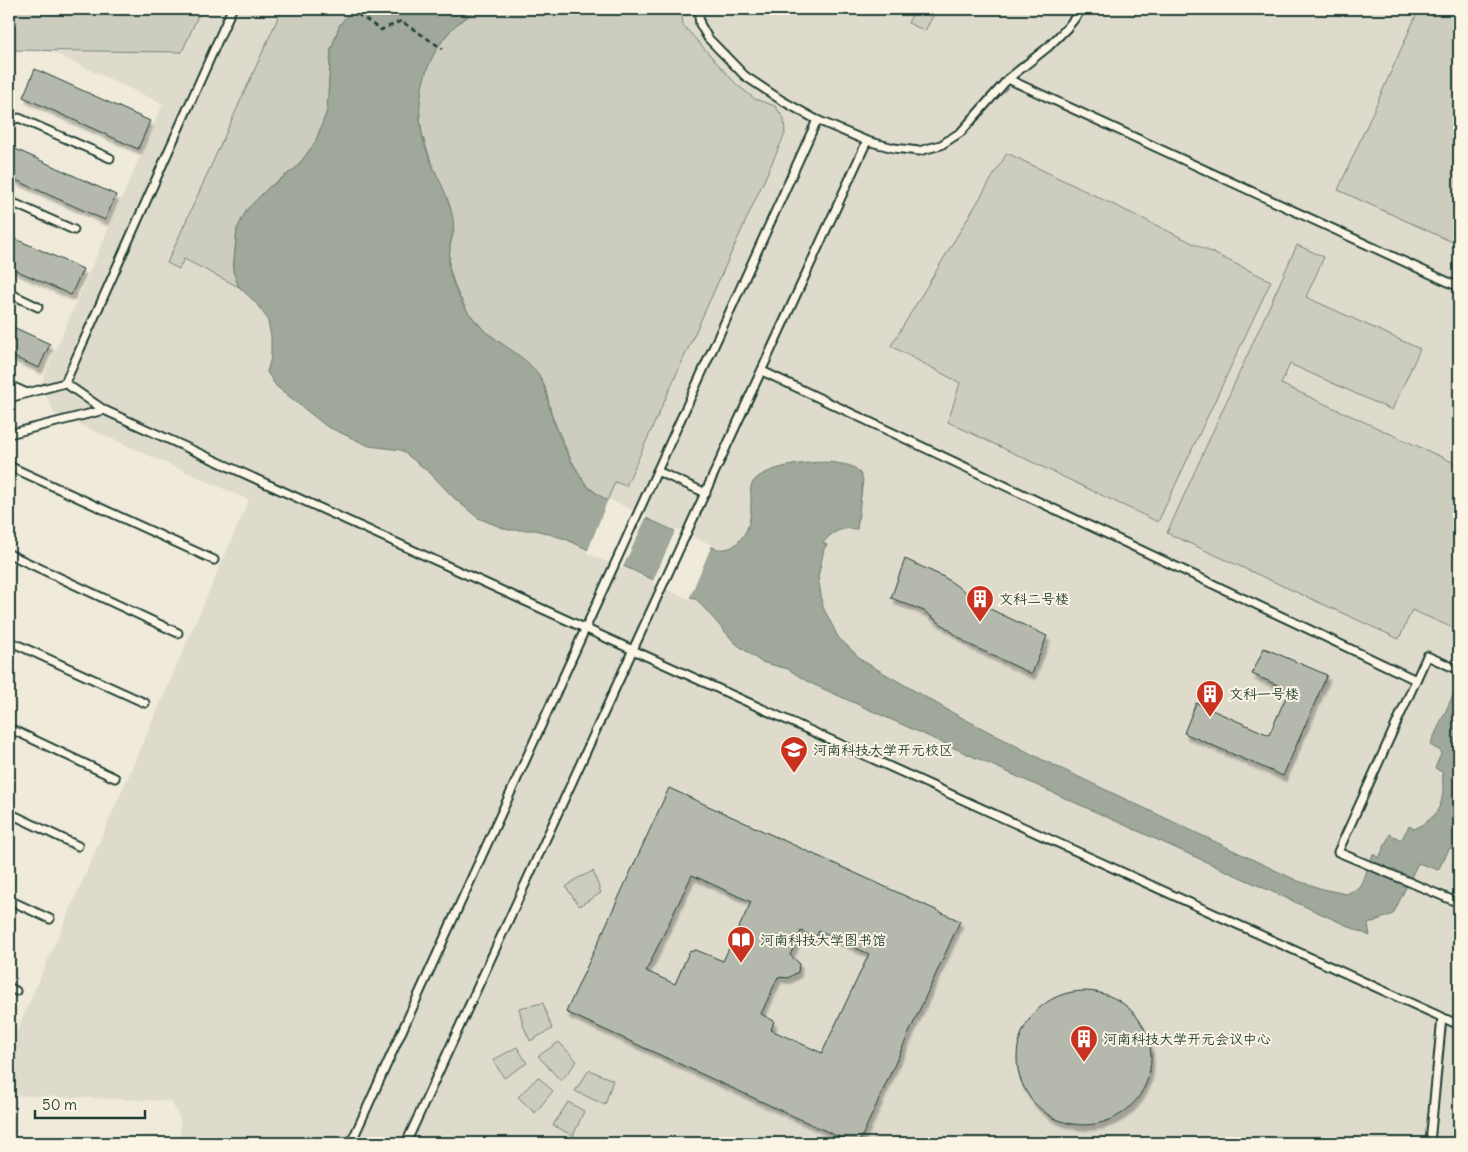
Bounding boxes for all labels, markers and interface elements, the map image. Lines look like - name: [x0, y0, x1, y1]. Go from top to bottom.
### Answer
- building icon: 文科二号楼: [965, 584, 995, 623]
- place label: 文科二号楼: [999, 590, 1069, 608]
- building icon: 文科一号楼: [1195, 679, 1225, 718]
- place label: 文科一号楼: [1229, 685, 1299, 703]
- school or university icon: 河南科技大学开元校区: [779, 735, 809, 774]
- place label: 河南科技大学开元校区: [813, 741, 953, 759]
- library icon: 河南科技大学图书馆: [726, 925, 756, 964]
- place label: 河南科技大学图书馆: [760, 931, 886, 949]
- building icon: 河南科技大学开元会议中心: [1069, 1024, 1099, 1063]
- place label: 河南科技大学开元会议中心: [1103, 1030, 1271, 1048]
- scale bar: [35, 1087, 145, 1119]
- text: 50 m: [42, 1095, 77, 1114]

